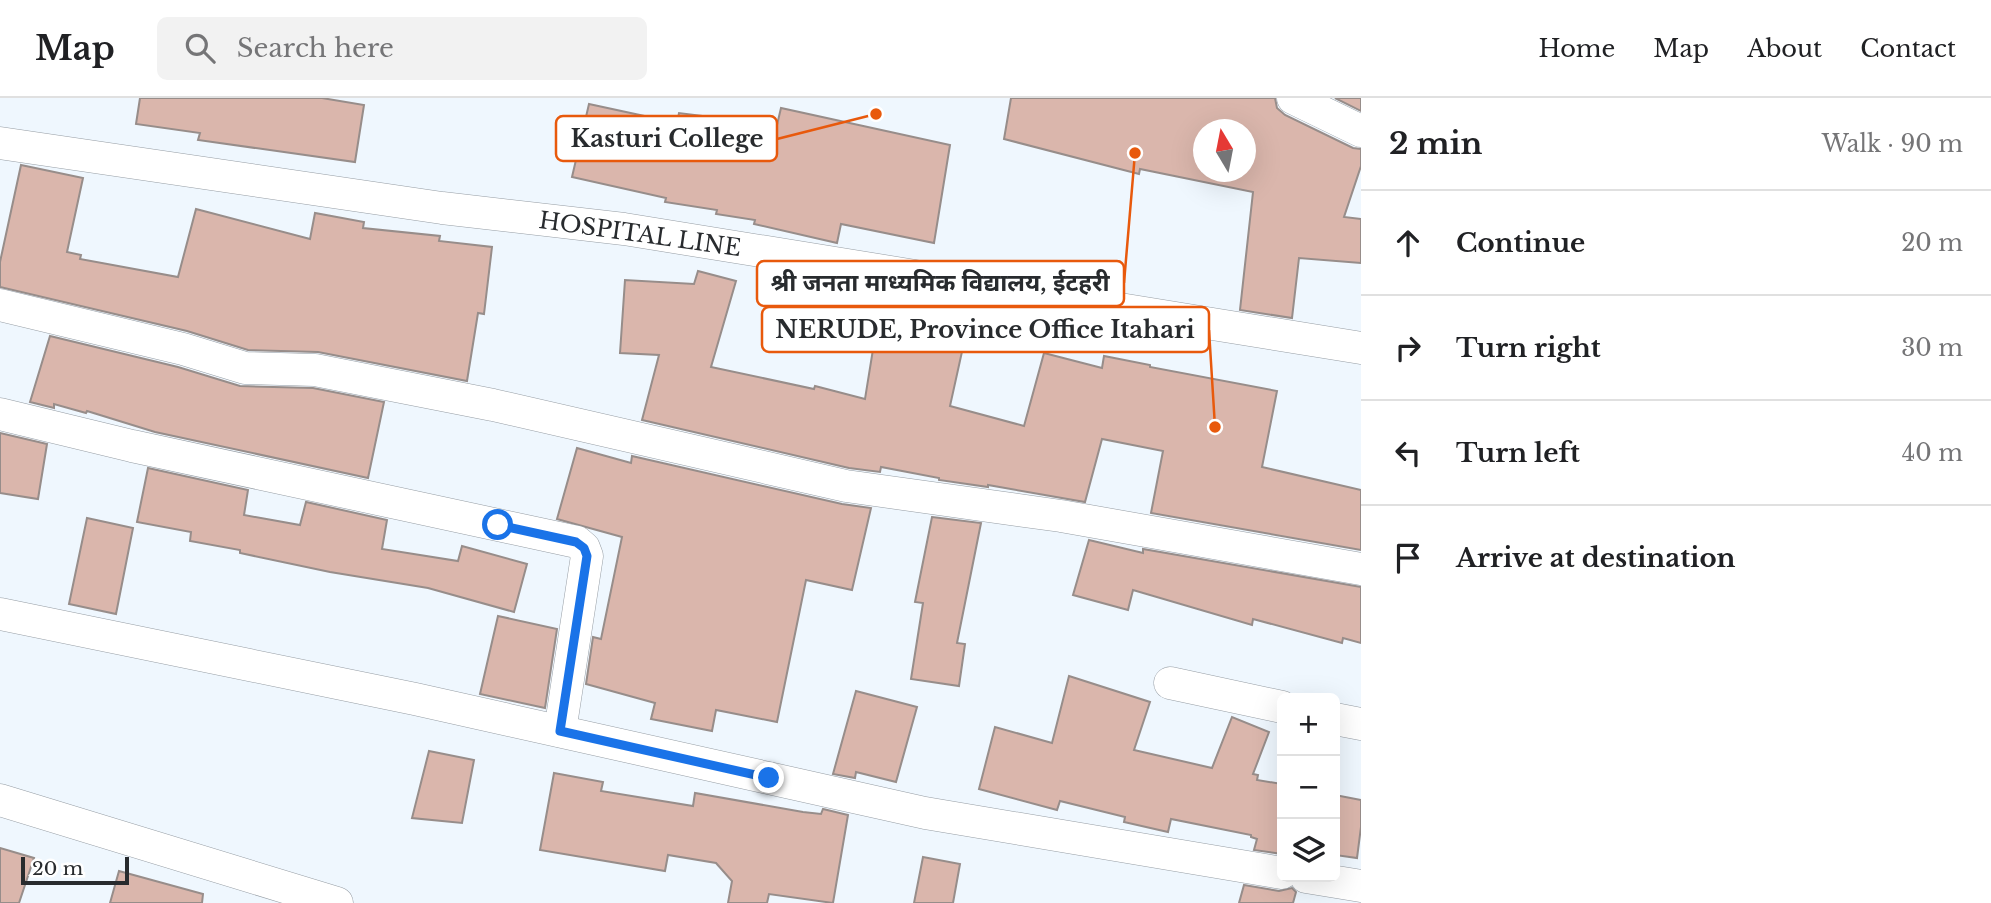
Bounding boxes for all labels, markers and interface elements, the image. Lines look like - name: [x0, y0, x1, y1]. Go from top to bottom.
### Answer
- search box: [157, 17, 647, 80]
- text: Map: [35, 28, 115, 69]
- icon: search: [181, 29, 219, 67]
- text: Search here: [237, 32, 394, 64]
- text: Home: [1539, 34, 1615, 63]
- text: Map: [1653, 34, 1709, 63]
- text: About: [1747, 34, 1822, 63]
- text: Contact: [1860, 34, 1956, 63]
- callout: Kasturi College: [556, 116, 777, 161]
- north arrow: [1193, 119, 1256, 182]
- text: Kasturi College: [570, 124, 764, 153]
- text: 2 min: [1389, 125, 1482, 162]
- text: Walk · 90 m: [1822, 130, 1963, 158]
- street label: HOSPITAL LINE: [537, 206, 743, 262]
- icon: ahead: [1389, 224, 1427, 262]
- text: Continue: [1456, 227, 1585, 259]
- text: 20 m: [1901, 229, 1963, 257]
- callout: श्री जनता माध्यमिक विद्यालय, ईटहरी: [757, 261, 1124, 306]
- text: श्री जनता माध्यमिक विद्यालय, ईटहरी: [770, 268, 1110, 297]
- callout: NERUDE, Province Office Itahari: [762, 307, 1209, 352]
- text: NERUDE, Province Office Itahari: [775, 315, 1195, 344]
- icon: right: [1389, 329, 1427, 367]
- text: Turn right: [1456, 332, 1601, 364]
- text: 30 m: [1901, 334, 1963, 362]
- icon: left: [1389, 434, 1427, 472]
- text: Turn left: [1456, 437, 1580, 469]
- text: 40 m: [1902, 439, 1963, 467]
- route start: [482, 509, 513, 540]
- icon: arrive: [1389, 539, 1427, 577]
- text: Arrive at destination: [1456, 542, 1736, 574]
- map controls: [1277, 693, 1340, 882]
- button: +: [1277, 693, 1340, 756]
- button: −: [1277, 756, 1340, 819]
- route end: [753, 762, 784, 793]
- button: layers: [1277, 819, 1340, 882]
- scale bar: [21, 854, 130, 886]
- text: 20 m: [32, 857, 83, 880]

